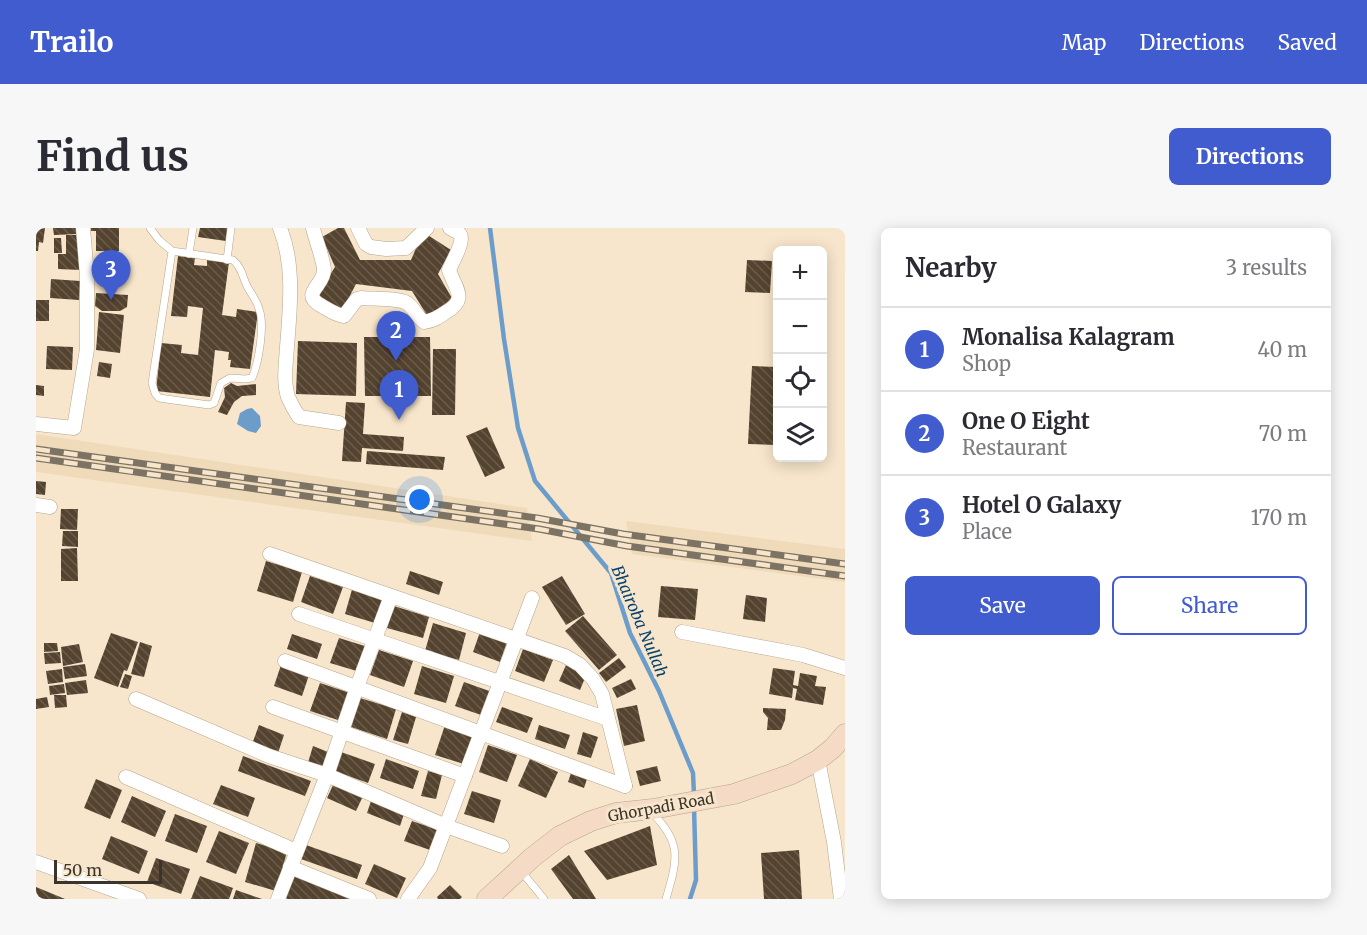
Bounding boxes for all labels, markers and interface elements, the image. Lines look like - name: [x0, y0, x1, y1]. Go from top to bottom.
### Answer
- text: Trailo: [30, 24, 114, 60]
- text: Map: [1062, 29, 1106, 56]
- text: Directions: [1139, 29, 1244, 56]
- text: Saved: [1277, 29, 1337, 56]
- button: Directions: [1169, 128, 1331, 185]
- text: Find us: [36, 130, 189, 182]
- map controls: [773, 246, 827, 462]
- button: +: [773, 246, 827, 300]
- pin: 3: [92, 250, 130, 300]
- text: Nearby: [905, 251, 997, 284]
- text: 3 results: [1226, 255, 1307, 280]
- button: −: [773, 300, 827, 354]
- pin: 2: [376, 312, 416, 361]
- text: Monalisa Kalagram: [962, 323, 1175, 351]
- text: 1: [920, 337, 929, 362]
- text: 40 m: [1257, 337, 1307, 362]
- text: Shop: [962, 351, 1011, 376]
- button: locate: [773, 354, 827, 408]
- pin: 1: [380, 370, 418, 420]
- text: One O Eight: [962, 407, 1090, 435]
- button: layers: [773, 408, 827, 462]
- text: 2: [919, 421, 930, 446]
- text: 70 m: [1259, 421, 1307, 446]
- text: Restaurant: [962, 435, 1067, 460]
- your location: [405, 485, 434, 514]
- text: Hotel O Galaxy: [962, 491, 1121, 519]
- text: 3: [919, 505, 930, 530]
- text: 170 m: [1251, 505, 1307, 530]
- text: Place: [962, 519, 1012, 544]
- water label: Bhairoba Nullah: [607, 562, 673, 680]
- button: Save: [905, 576, 1100, 635]
- button: Share: [1112, 576, 1307, 635]
- street label: Ghorpadi Road: [606, 788, 716, 826]
- scale bar: [54, 857, 162, 884]
- text: 50 m: [63, 860, 102, 880]

